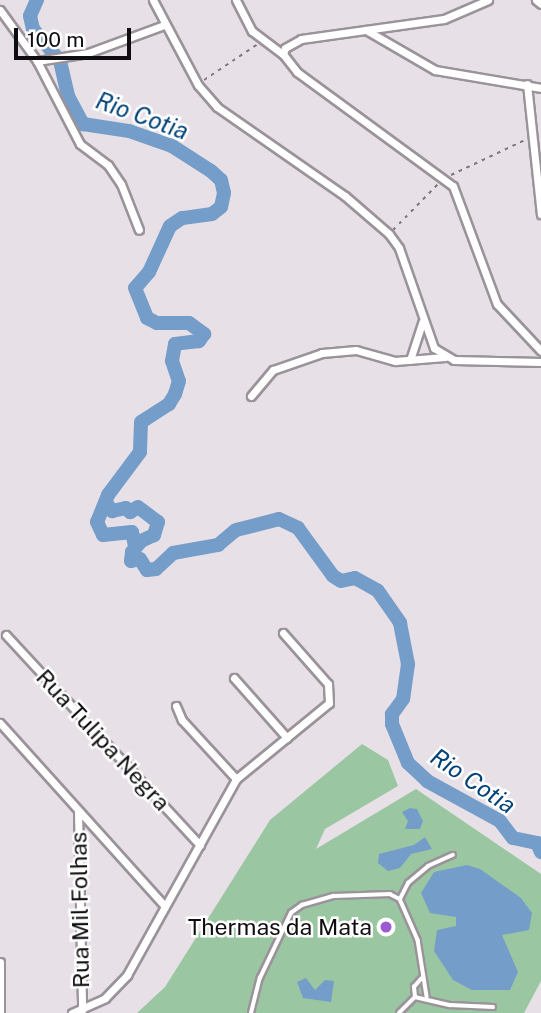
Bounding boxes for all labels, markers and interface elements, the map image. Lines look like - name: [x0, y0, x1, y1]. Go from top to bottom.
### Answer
- scale bar: [18, 14, 135, 58]
- text: 100 m: [27, 27, 84, 52]
- water label: Rio Cotia: [92, 86, 192, 146]
- street label: Rua Tulipa Negra: [30, 664, 176, 816]
- water label: Rio Cotia: [425, 742, 521, 820]
- street label: Rua Mil Folhas: [65, 832, 95, 988]
- place label: Thermas da Mata: [187, 913, 372, 941]
- marker: Thermas da Mata: [378, 919, 394, 935]

